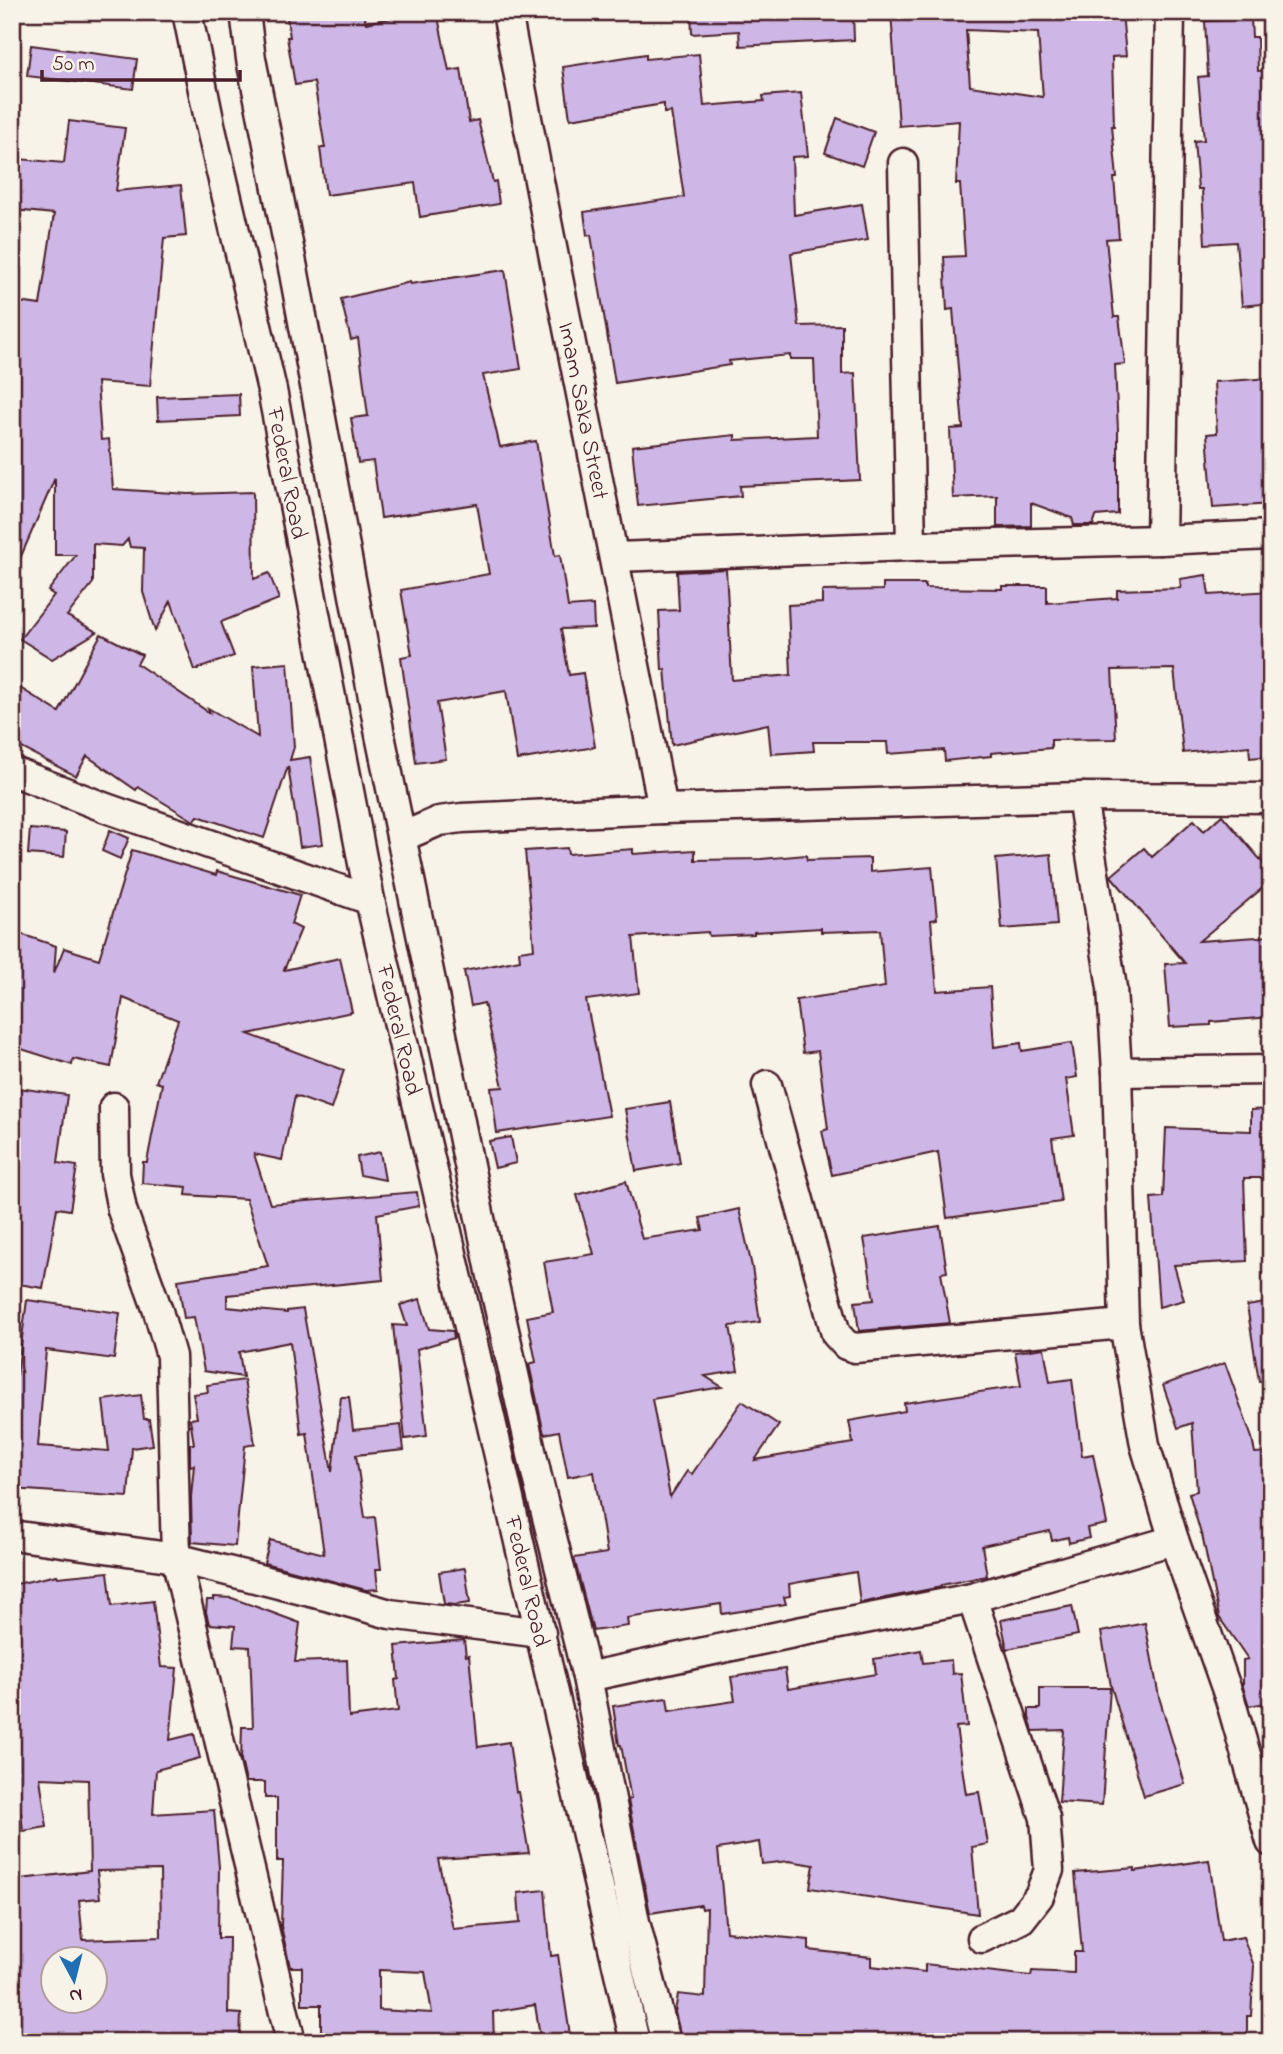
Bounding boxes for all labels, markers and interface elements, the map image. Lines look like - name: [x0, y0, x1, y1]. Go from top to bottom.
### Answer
- scale bar: [42, 38, 240, 82]
- text: 50 m: [52, 50, 95, 80]
- street label: Imam Saka Street: [547, 319, 617, 503]
- street label: Federal Road: [256, 404, 315, 543]
- street label: Federal Road: [365, 960, 430, 1100]
- street label: Federal Road: [493, 1512, 558, 1651]
- north arrow: [38, 1946, 108, 2016]
- text: N: [68, 1980, 84, 2009]

